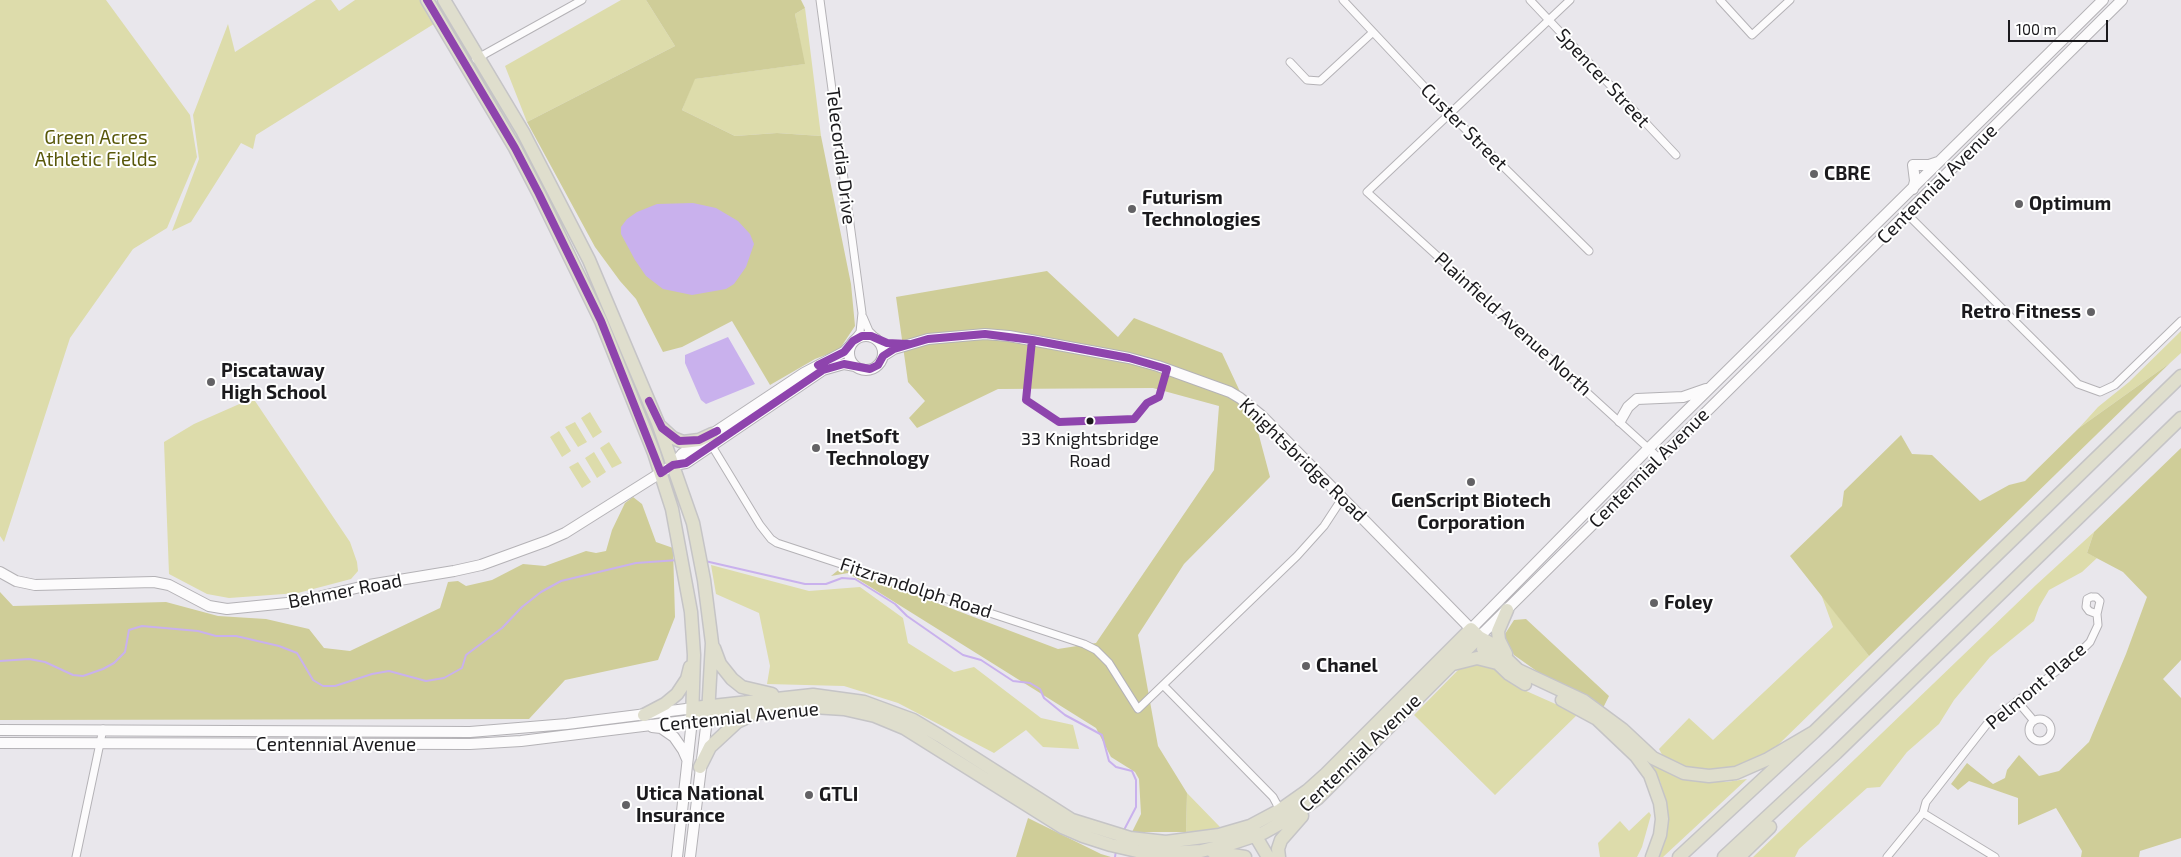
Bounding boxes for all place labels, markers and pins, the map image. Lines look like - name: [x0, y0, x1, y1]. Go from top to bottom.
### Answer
- place label: CBRE: [1824, 163, 1871, 185]
- marker: CBRE: [1808, 168, 1820, 180]
- place label: Futurism Technologies: [1142, 187, 1261, 231]
- place label: Optimum: [2029, 193, 2111, 215]
- marker: Optimum: [2013, 198, 2025, 210]
- marker: Futurism Technologies: [1126, 203, 1138, 215]
- place label: Retro Fitness: [1961, 301, 2081, 323]
- marker: Retro Fitness: [2085, 306, 2097, 318]
- place label: Piscataway High School: [221, 360, 327, 404]
- marker: Piscataway High School: [205, 376, 217, 388]
- marker: 33 Knightsbridge Road: [1085, 416, 1095, 426]
- place label: InetSoft Technology: [826, 426, 929, 470]
- place label: 33 Knightsbridge Road: [1021, 428, 1159, 470]
- marker: InetSoft Technology: [810, 442, 822, 454]
- marker: GenScript Biotech Corporation: [1465, 476, 1477, 488]
- place label: GenScript Biotech Corporation: [1391, 490, 1551, 534]
- place label: Foley: [1664, 592, 1713, 614]
- marker: Foley: [1648, 597, 1660, 609]
- place label: Chanel: [1316, 655, 1378, 677]
- marker: Chanel: [1300, 660, 1312, 672]
- place label: Utica National Insurance: [636, 783, 764, 827]
- place label: GTLI: [819, 784, 858, 806]
- marker: GTLI: [803, 789, 815, 801]
- marker: Utica National Insurance: [620, 799, 632, 811]

